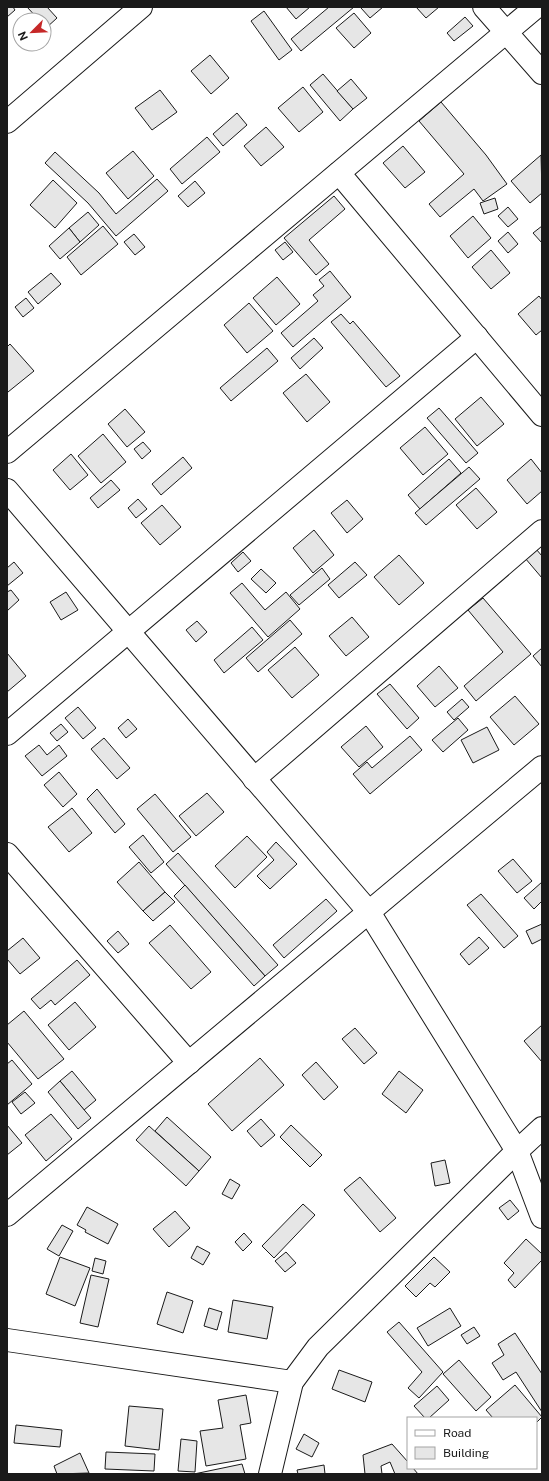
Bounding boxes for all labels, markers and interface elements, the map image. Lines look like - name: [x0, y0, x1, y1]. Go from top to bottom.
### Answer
- north arrow: [12, 12, 52, 52]
- text: N: [16, 30, 30, 42]
- legend: [407, 1417, 537, 1469]
- text: Road: [443, 1426, 471, 1440]
- text: Building: [443, 1446, 489, 1460]

